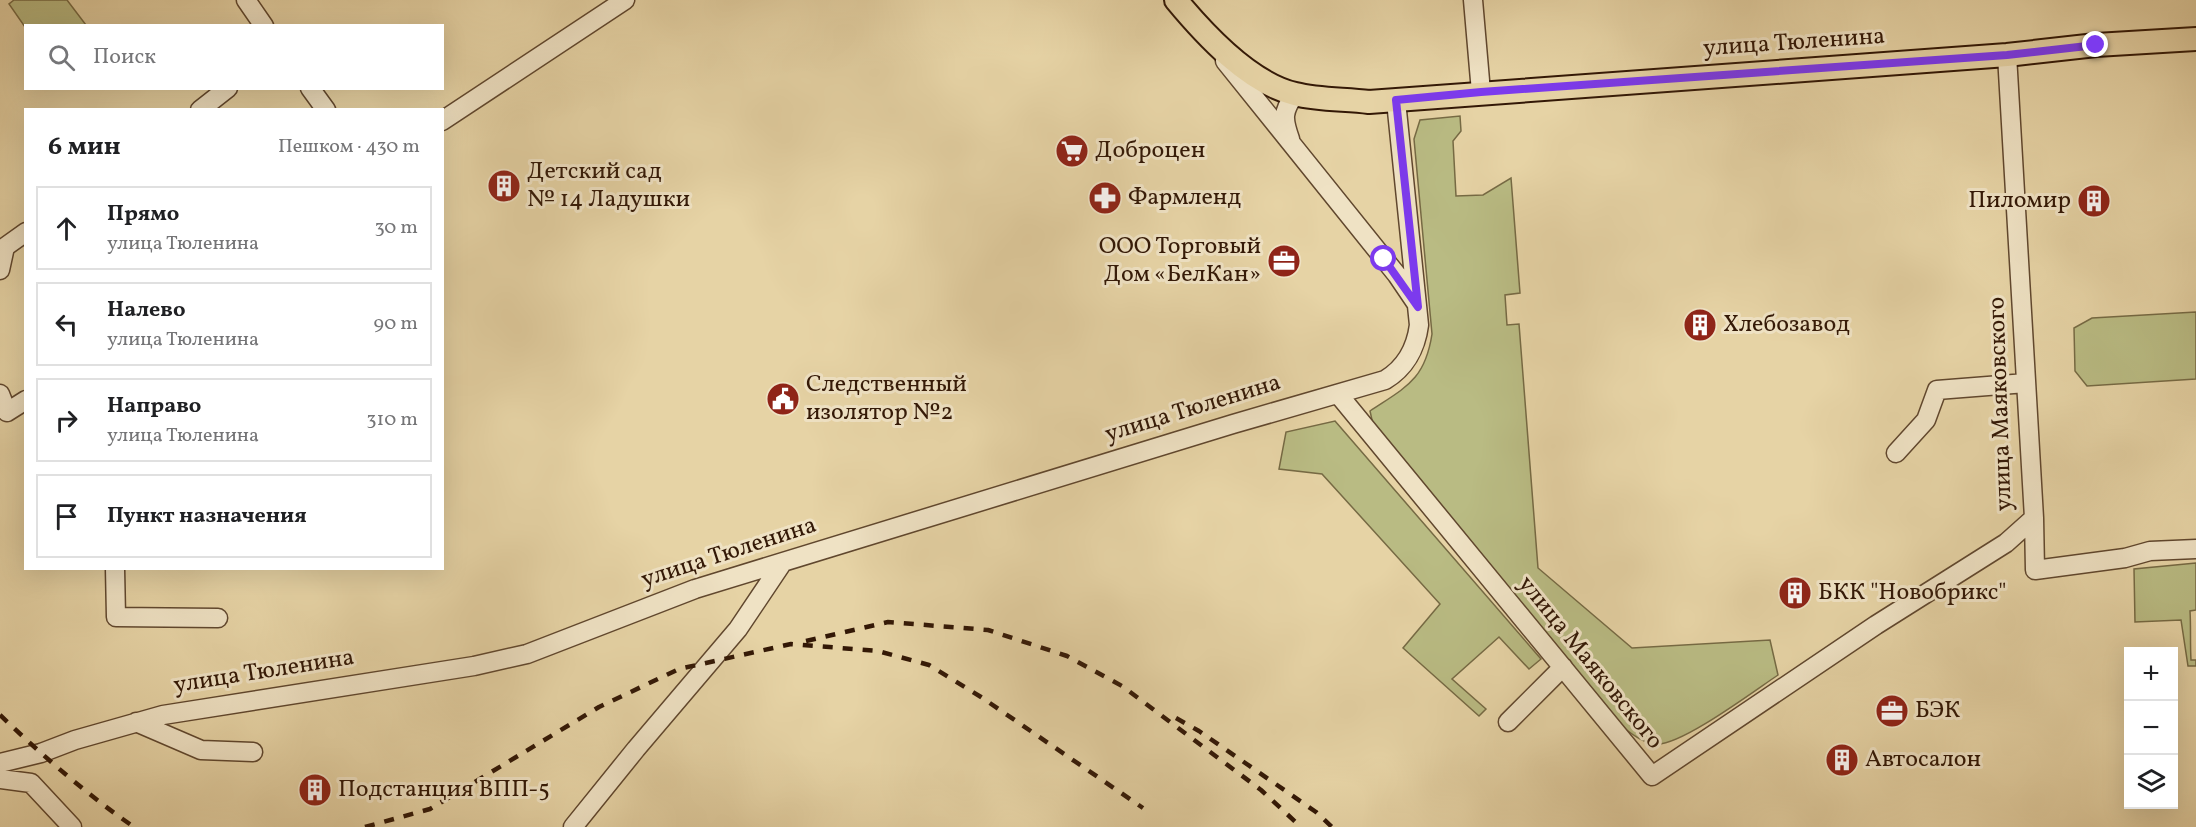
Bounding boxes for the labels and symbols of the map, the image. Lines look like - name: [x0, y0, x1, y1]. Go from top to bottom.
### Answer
- street label: улица Тюленина: [1702, 20, 1886, 66]
- route end: [2082, 31, 2108, 57]
- supermarket icon: Доброцен: [1054, 133, 1090, 169]
- place label: Доброцен: [1095, 134, 1205, 168]
- place label: Детский сад № 14 Ладушки: [527, 155, 690, 217]
- building icon: Детский сад № 14 Ладушки: [486, 168, 522, 204]
- pharmacy icon: Фармленд: [1087, 180, 1123, 216]
- place label: Фармленд: [1128, 181, 1241, 215]
- building icon: Пиломир: [2076, 183, 2112, 219]
- place label: Пиломир: [1968, 184, 2071, 218]
- place label: ООО Торговый Дом «БелКан»: [1099, 230, 1261, 292]
- office icon: ООО Торговый Дом «БелКан»: [1266, 243, 1302, 279]
- route start: [1370, 245, 1396, 271]
- street label: улица Маяковского: [1980, 296, 2022, 512]
- building icon: Хлебозавод: [1682, 307, 1718, 343]
- place label: Хлебозавод: [1723, 308, 1850, 342]
- street label: улица Тюленина: [1101, 366, 1285, 452]
- place label: Следственный изолятор №2: [806, 368, 967, 430]
- public building icon: Следственный изолятор №2: [765, 381, 801, 417]
- street label: улица Тюленина: [637, 509, 821, 597]
- street label: улица Маяковского: [1509, 569, 1671, 757]
- building icon: БКК "Новобрикс": [1777, 575, 1813, 611]
- place label: БКК "Новобрикс": [1818, 576, 2007, 610]
- street label: улица Тюленина: [171, 641, 357, 703]
- office icon: БЭК: [1874, 693, 1910, 729]
- place label: БЭК: [1915, 694, 1960, 728]
- building icon: Автосалон: [1824, 742, 1860, 778]
- place label: Автосалон: [1865, 743, 1981, 777]
- building icon: Подстанция ВПП-5: [297, 772, 333, 808]
- place label: Подстанция ВПП-5: [338, 773, 550, 807]

